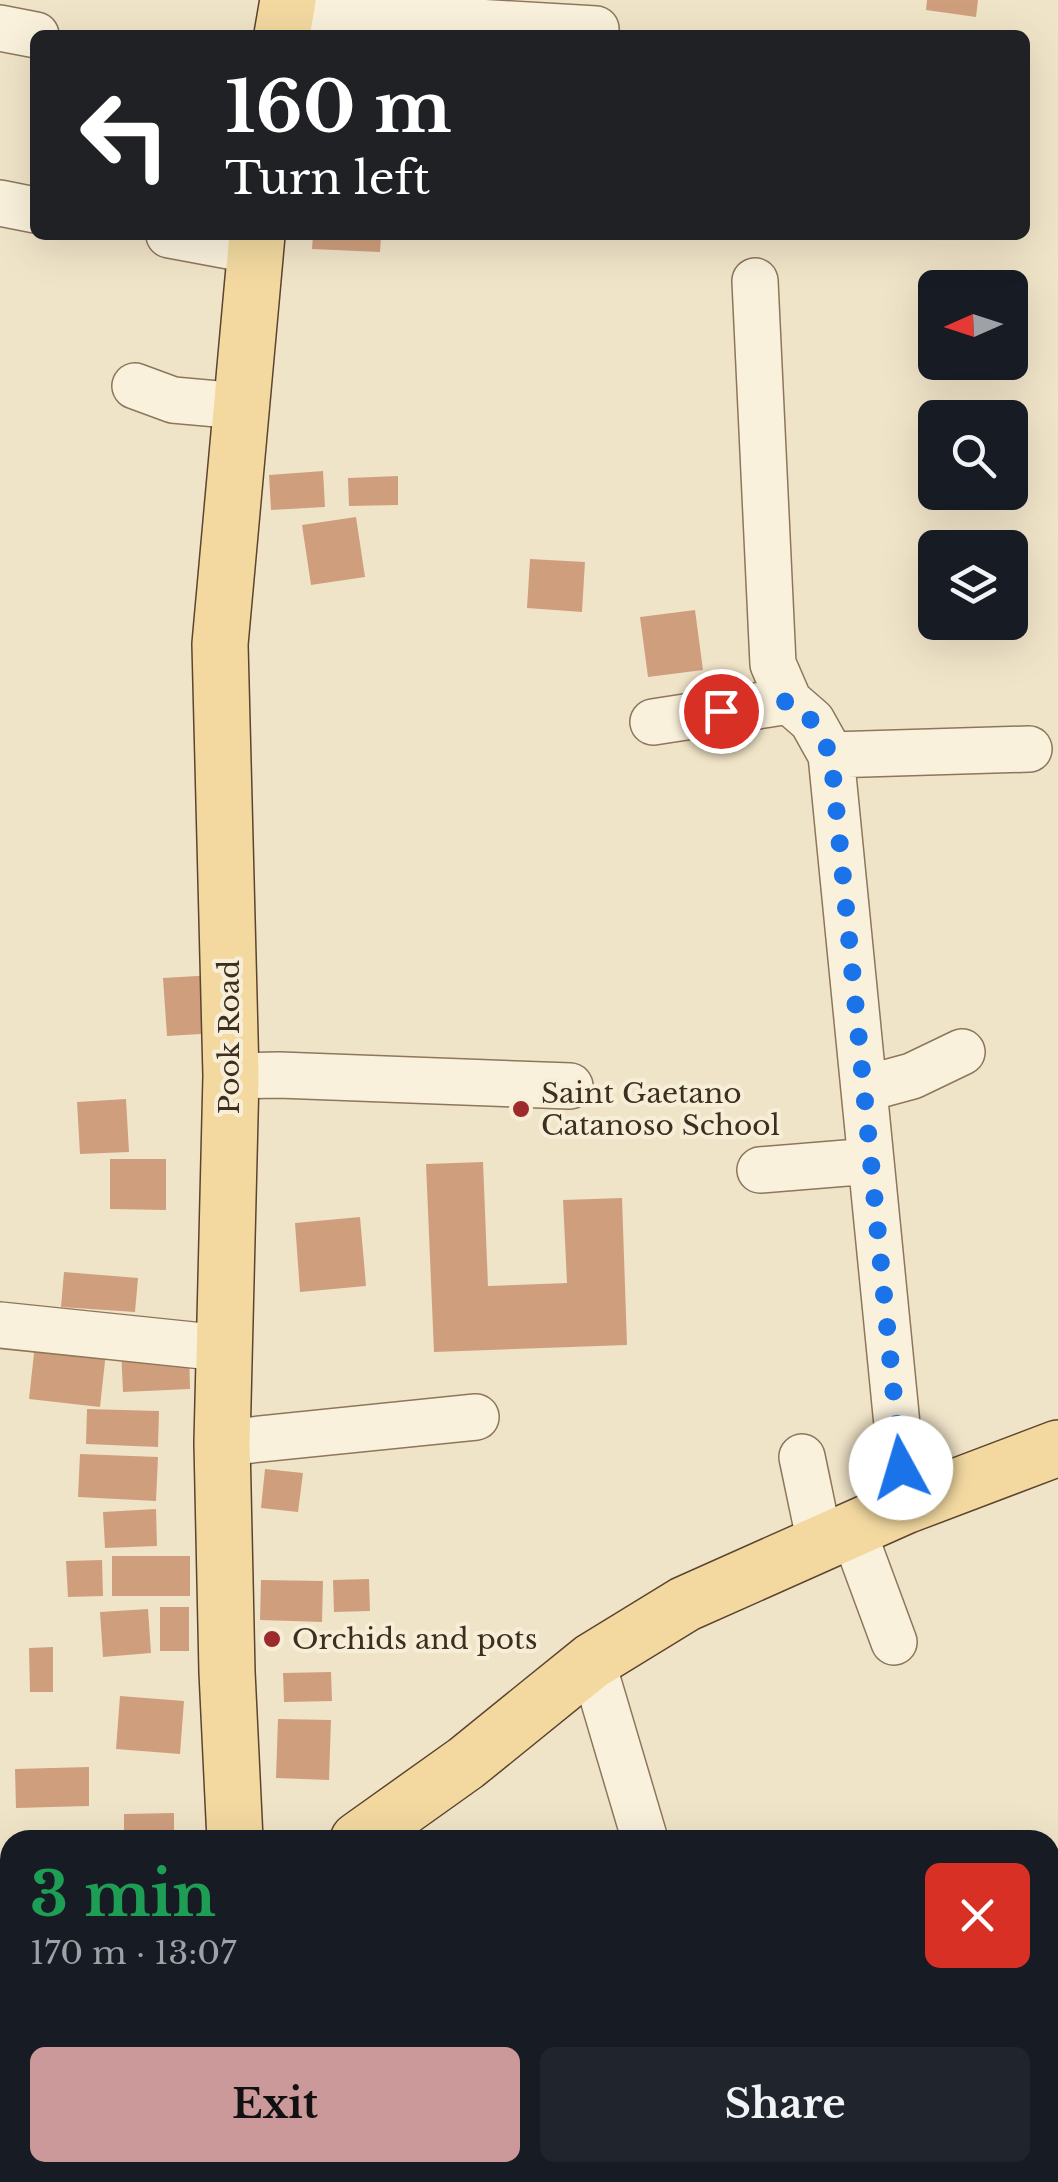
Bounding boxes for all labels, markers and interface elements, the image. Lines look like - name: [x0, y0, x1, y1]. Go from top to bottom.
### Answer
- text: 160 m: [225, 64, 452, 151]
- icon: left: [60, 70, 190, 200]
- text: Turn left: [225, 150, 430, 206]
- north arrow: [918, 270, 1028, 380]
- map controls: [918, 270, 1028, 640]
- button: search: [918, 400, 1028, 510]
- button: layers: [918, 530, 1028, 640]
- pin: [679, 669, 764, 754]
- icon: arrive: [694, 684, 749, 739]
- street label: Pook Road: [212, 960, 247, 1114]
- place label: Saint Gaetano Catanoso School: [541, 1076, 780, 1143]
- marker: Saint Gaetano Catanoso School: [510, 1098, 532, 1120]
- position arrow: [849, 1416, 953, 1520]
- place label: Orchids and pots: [292, 1622, 537, 1657]
- marker: Orchids and pots: [261, 1628, 283, 1650]
- text: 3 min: [30, 1858, 216, 1932]
- button: close: [925, 1863, 1030, 1968]
- text: 170 m · 13:07: [30, 1933, 236, 1973]
- button: Exit: [30, 2047, 520, 2162]
- button: Share: [540, 2047, 1030, 2162]

